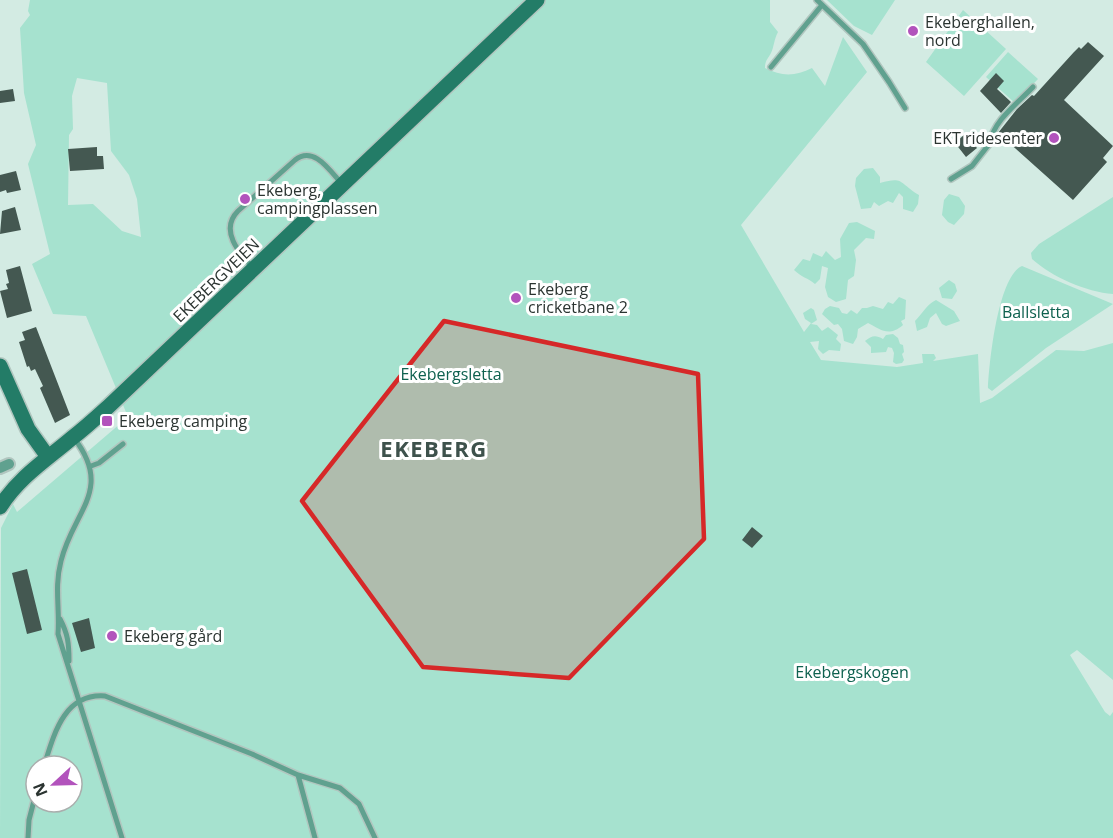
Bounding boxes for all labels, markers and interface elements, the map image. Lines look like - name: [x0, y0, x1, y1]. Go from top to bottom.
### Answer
- place label: Ekeberghallen, nord: [925, 11, 1035, 51]
- marker: Ekeberghallen, nord: [906, 24, 920, 38]
- place label: EKT ridesenter: [933, 127, 1042, 149]
- marker: EKT ridesenter: [1047, 131, 1061, 145]
- place label: Ekeberg, campingplassen: [257, 179, 377, 219]
- marker: Ekeberg, campingplassen: [238, 192, 252, 206]
- street label: EKEBERGVEIEN: [168, 233, 264, 327]
- place label: Ekeberg cricketbane 2: [528, 278, 628, 318]
- marker: Ekeberg cricketbane 2: [509, 291, 523, 305]
- park label: Ballsletta: [1002, 301, 1070, 323]
- park label: Ekebergsletta: [400, 363, 502, 385]
- place label: Ekeberg camping: [119, 410, 247, 432]
- marker: Ekeberg camping: [100, 414, 114, 428]
- district label: EKEBERG: [380, 433, 488, 463]
- place label: Ekeberg gård: [124, 625, 222, 647]
- marker: Ekeberg gård: [105, 629, 119, 643]
- park label: Ekebergskogen: [795, 661, 909, 683]
- north arrow: [24, 754, 84, 814]
- text: N: [27, 779, 53, 800]

